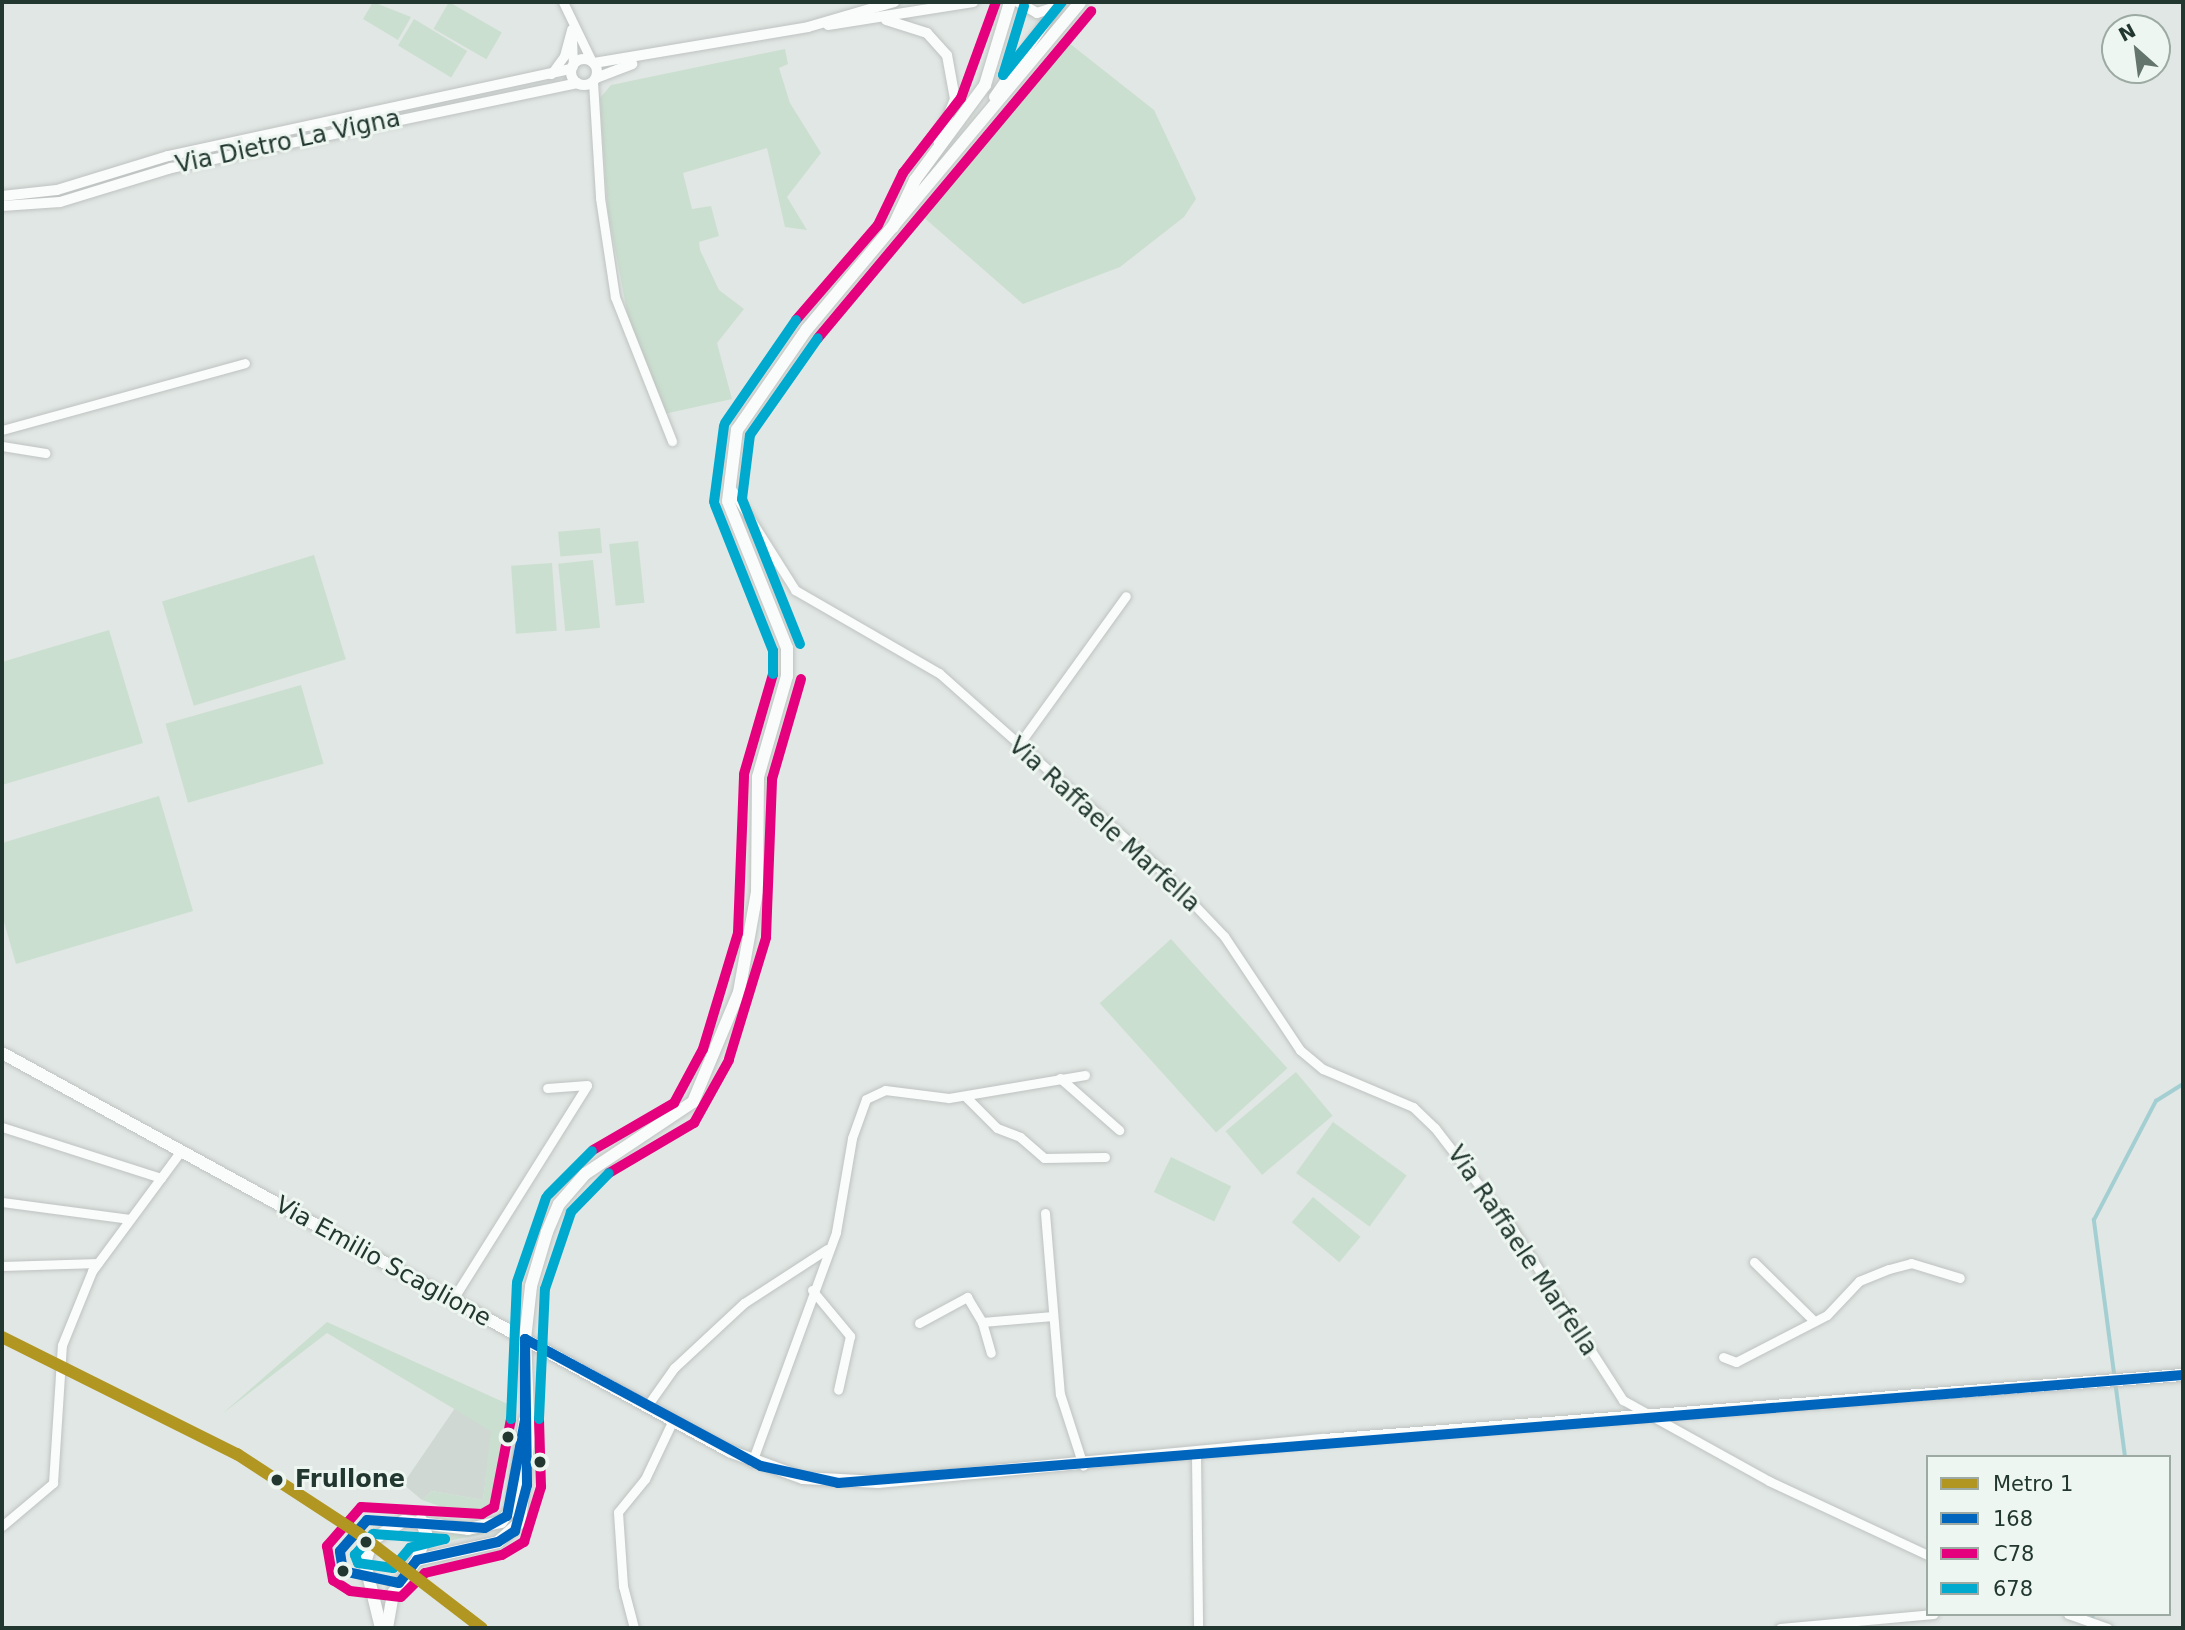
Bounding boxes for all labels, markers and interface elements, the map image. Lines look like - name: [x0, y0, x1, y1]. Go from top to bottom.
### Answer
- north arrow: [2101, 14, 2171, 84]
- text: N: [2115, 19, 2139, 46]
- street label: Via Dietro La Vigna: [173, 104, 403, 180]
- street label: Via Raffaele Marfella: [1002, 732, 1206, 918]
- street label: Via Raffaele Marfella: [1441, 1140, 1603, 1362]
- street label: Via Emilio Scaglione: [270, 1191, 496, 1333]
- unlabelled marker: [501, 1430, 515, 1444]
- unlabelled marker: [533, 1455, 547, 1469]
- legend: [1926, 1455, 2171, 1616]
- place label: Frullone: [295, 1466, 405, 1494]
- marker: Frullone: [265, 1468, 289, 1492]
- text: Metro 1: [1993, 1472, 2073, 1496]
- text: 168: [1993, 1507, 2033, 1531]
- unlabelled marker: [359, 1535, 373, 1549]
- text: C78: [1993, 1542, 2034, 1566]
- unlabelled marker: [336, 1564, 350, 1578]
- text: 678: [1993, 1577, 2033, 1601]

